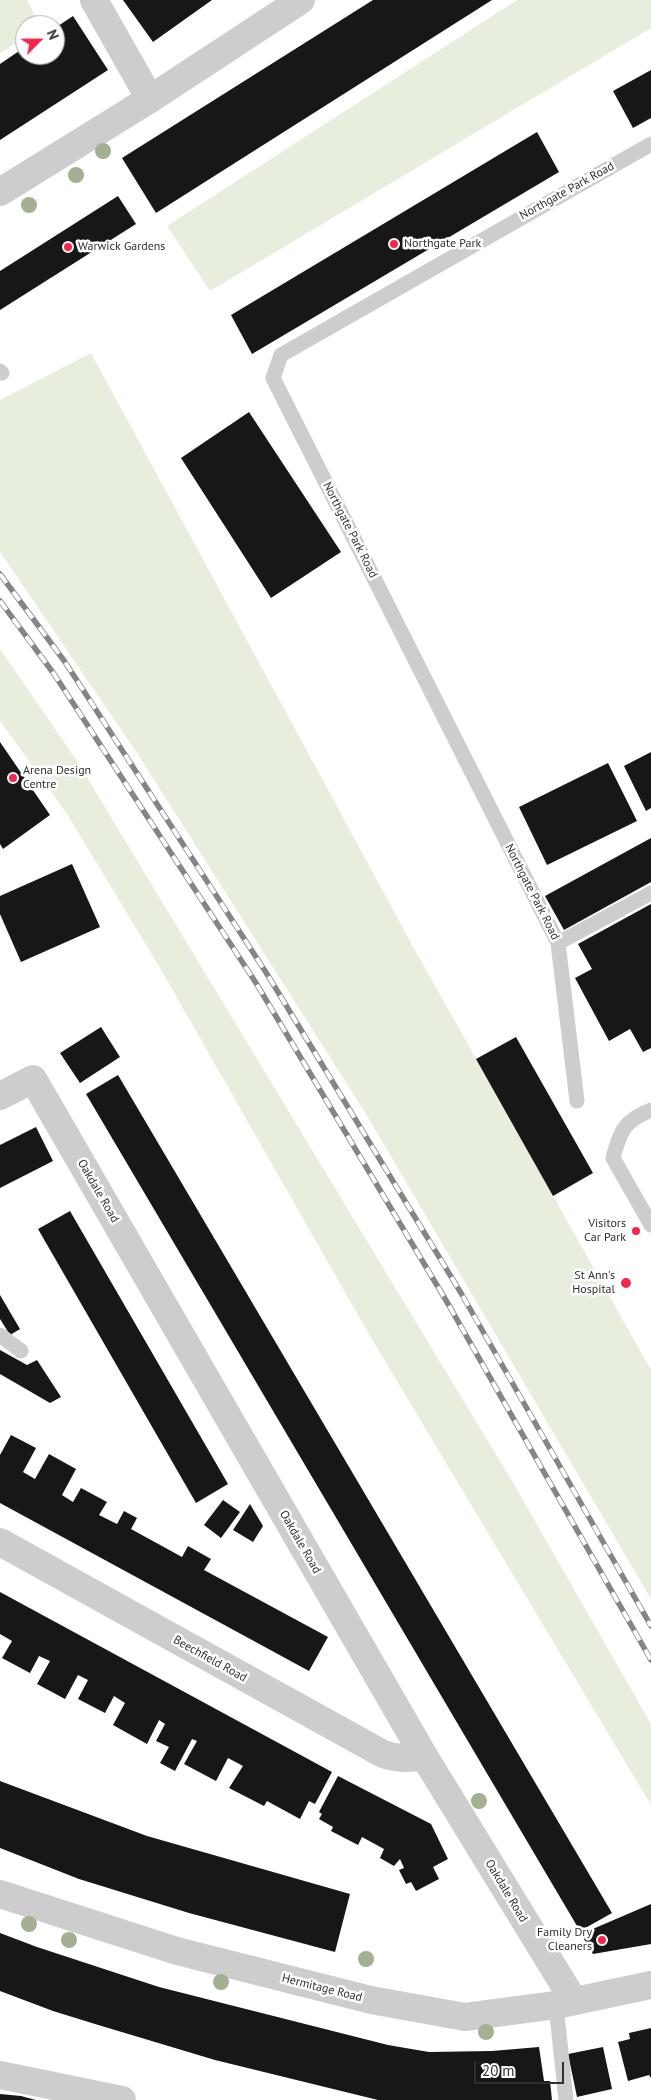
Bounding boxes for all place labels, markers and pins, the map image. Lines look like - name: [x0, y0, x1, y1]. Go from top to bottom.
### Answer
- place label: Northgate Park: [404, 237, 481, 251]
- marker: Northgate Park: [388, 238, 400, 250]
- place label: Warwick Gardens: [78, 240, 165, 254]
- marker: Warwick Gardens: [62, 241, 74, 253]
- place label: Arena Design Centre: [23, 764, 91, 792]
- marker: Arena Design Centre: [7, 772, 19, 784]
- place label: Visitors Car Park: [584, 1217, 626, 1245]
- marker: Visitors Car Park: [630, 1225, 642, 1237]
- place label: St Ann's Hospital: [572, 1269, 615, 1297]
- marker: St Ann's Hospital: [619, 1276, 633, 1290]
- place label: Family Dry Cleaners: [537, 1926, 592, 1954]
- marker: Family Dry Cleaners: [596, 1934, 608, 1946]

